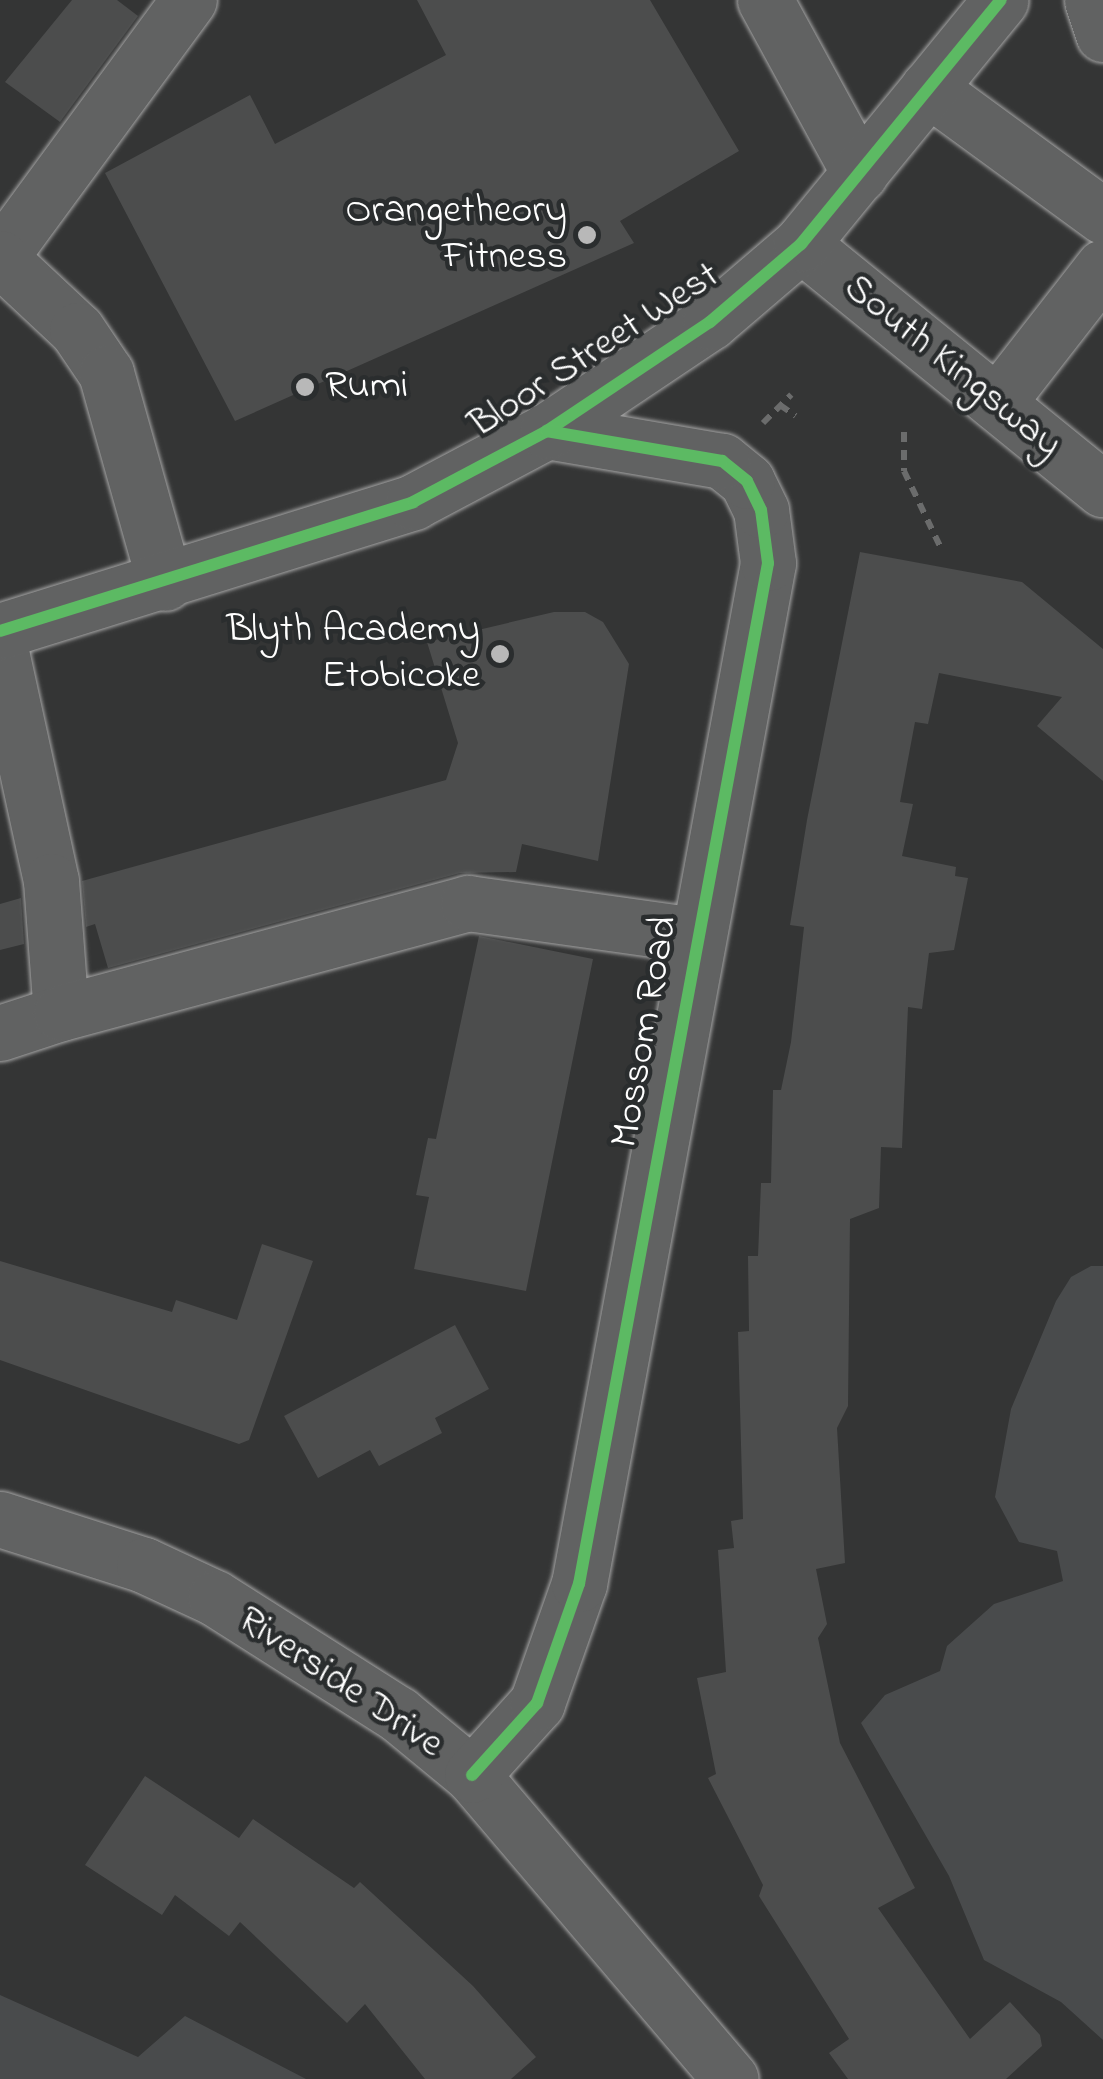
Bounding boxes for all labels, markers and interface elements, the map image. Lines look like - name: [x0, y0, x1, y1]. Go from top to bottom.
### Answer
- place label: Orangetheory Fitness: [345, 188, 567, 282]
- marker: Orangetheory Fitness: [576, 224, 598, 246]
- street label: Bloor Street West: [461, 252, 729, 450]
- street label: South Kingsway: [833, 265, 1071, 469]
- place label: Rumi: [325, 363, 408, 411]
- marker: Rumi: [294, 376, 316, 398]
- place label: Blyth Academy Etobicoke: [226, 607, 480, 701]
- marker: Blyth Academy Etobicoke: [489, 643, 511, 665]
- street label: Mossom Road: [602, 912, 690, 1152]
- street label: Riverside Drive: [228, 1597, 452, 1769]

